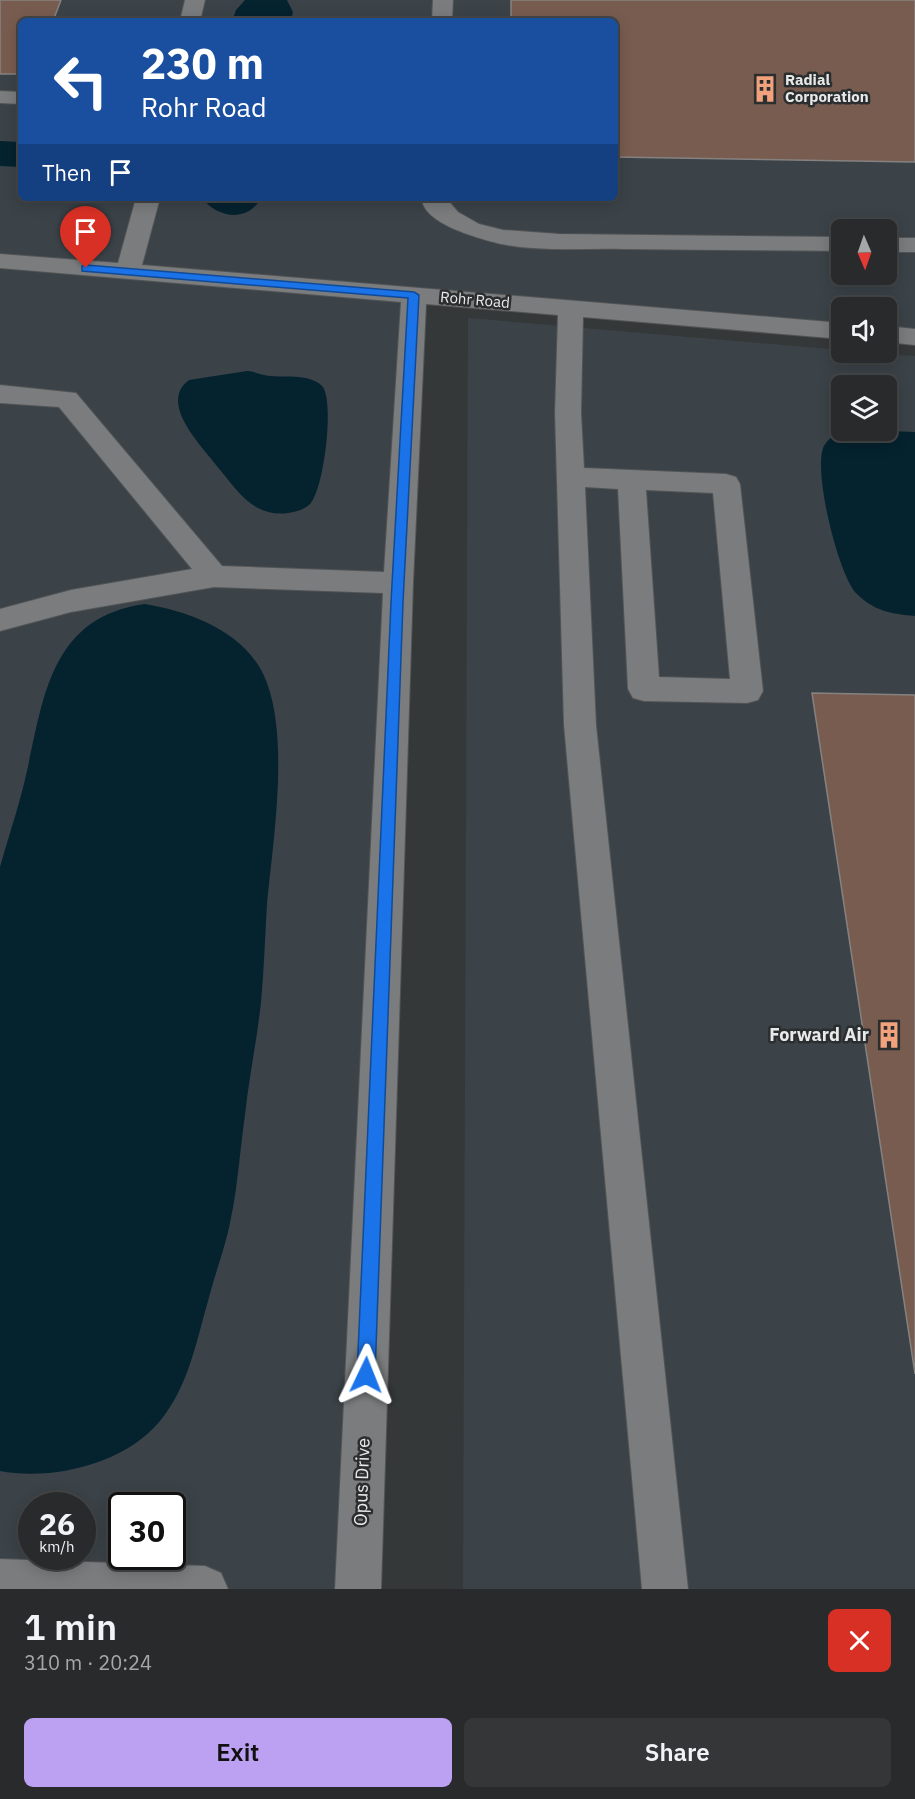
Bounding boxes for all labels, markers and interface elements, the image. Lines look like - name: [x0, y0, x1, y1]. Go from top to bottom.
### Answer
- text: 230 m: [141, 36, 264, 91]
- icon: left: [42, 42, 120, 120]
- place label: Radial Corporation: [785, 70, 869, 106]
- building icon: Radial Corporation: [750, 74, 780, 104]
- text: Rohr Road: [141, 89, 267, 124]
- icon: arrive: [104, 156, 137, 189]
- text: Then: [42, 158, 92, 187]
- pin: [60, 206, 111, 268]
- icon: arrive: [69, 215, 102, 248]
- north arrow: [831, 219, 897, 285]
- map controls: [831, 219, 897, 441]
- street label: Rohr Road: [439, 287, 511, 312]
- button: sound: [831, 297, 897, 363]
- button: layers: [831, 375, 897, 441]
- building icon: Forward Air: [874, 1020, 904, 1050]
- place label: Forward Air: [769, 1023, 869, 1046]
- position arrow: [334, 1343, 398, 1407]
- street label: Opus Drive: [348, 1437, 375, 1526]
- speed limit sign: 30: [108, 1492, 186, 1570]
- text: 26: [39, 1504, 75, 1543]
- text: km/h: [39, 1537, 75, 1556]
- text: 1 min: [24, 1603, 117, 1650]
- button: close: [828, 1609, 891, 1672]
- text: 310 m · 20:24: [24, 1649, 152, 1676]
- button: Exit: [24, 1718, 452, 1787]
- button: Share: [464, 1718, 891, 1787]

